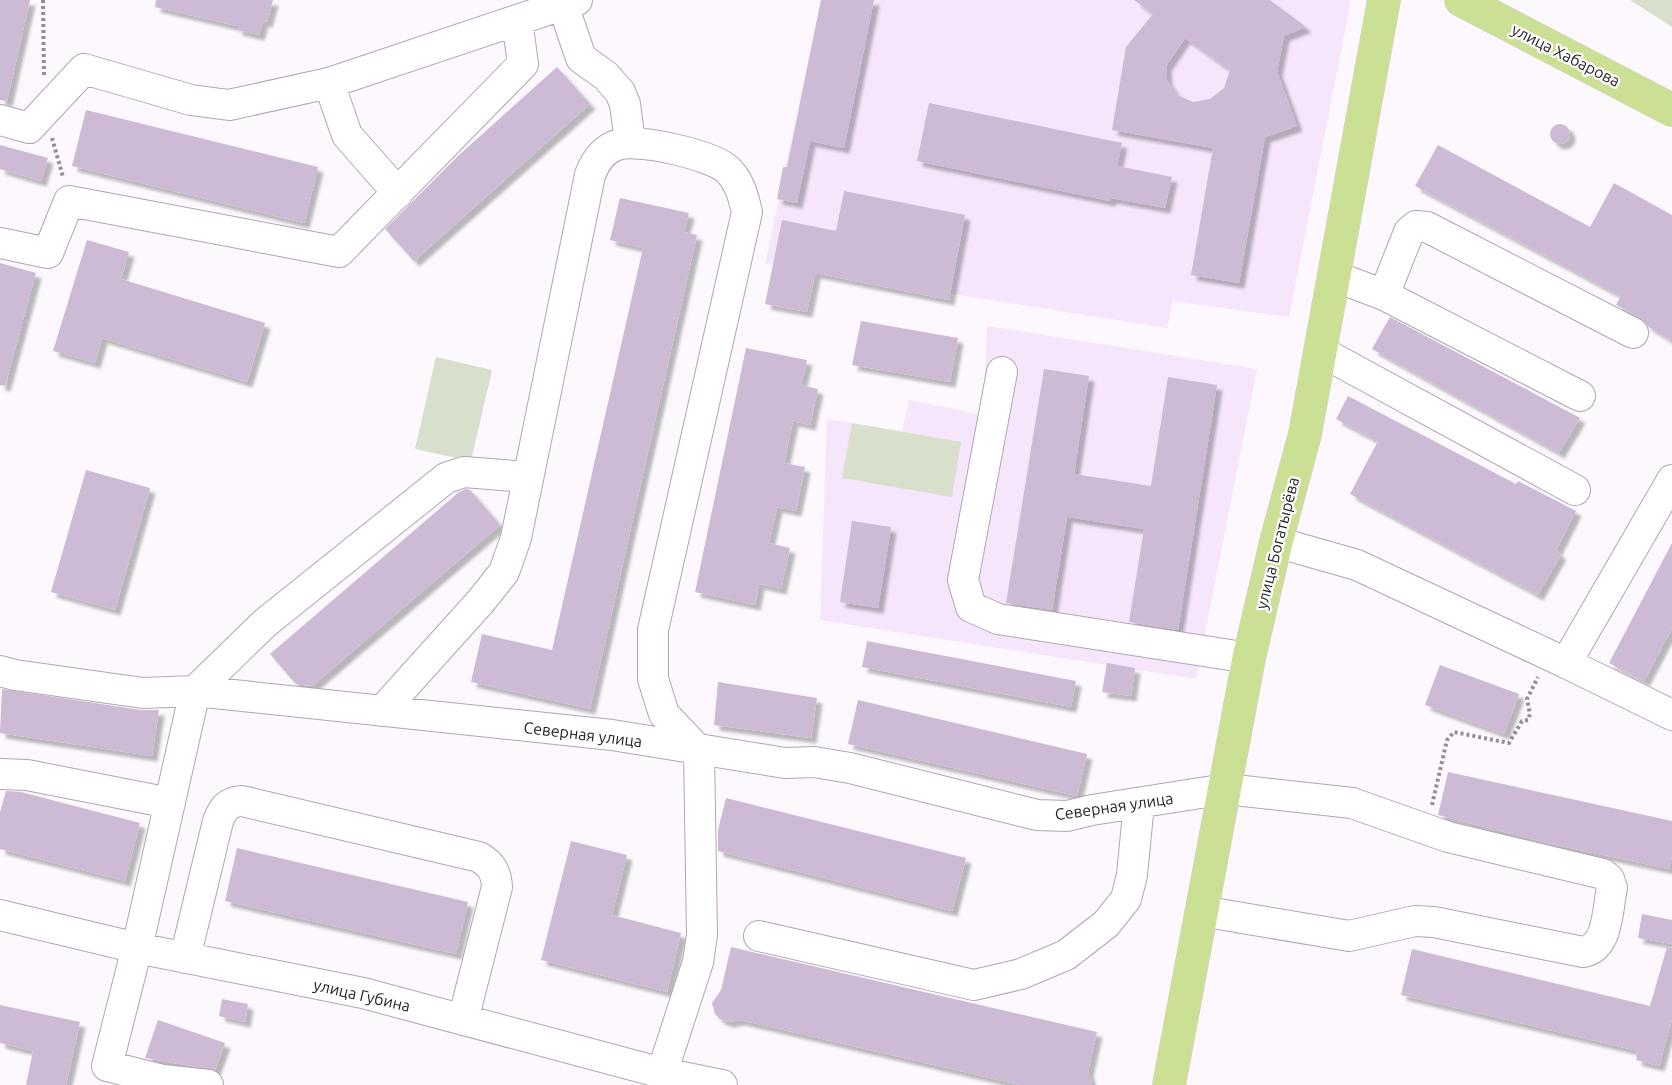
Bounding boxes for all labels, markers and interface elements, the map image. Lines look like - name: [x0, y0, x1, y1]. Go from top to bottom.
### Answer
- street label: улица Хабарова: [1509, 20, 1623, 90]
- street label: улица Богатырёва: [1252, 475, 1302, 611]
- street label: Северная улица: [523, 718, 643, 750]
- street label: Северная улица: [1054, 789, 1174, 823]
- street label: улица Губина: [312, 975, 412, 1015]

